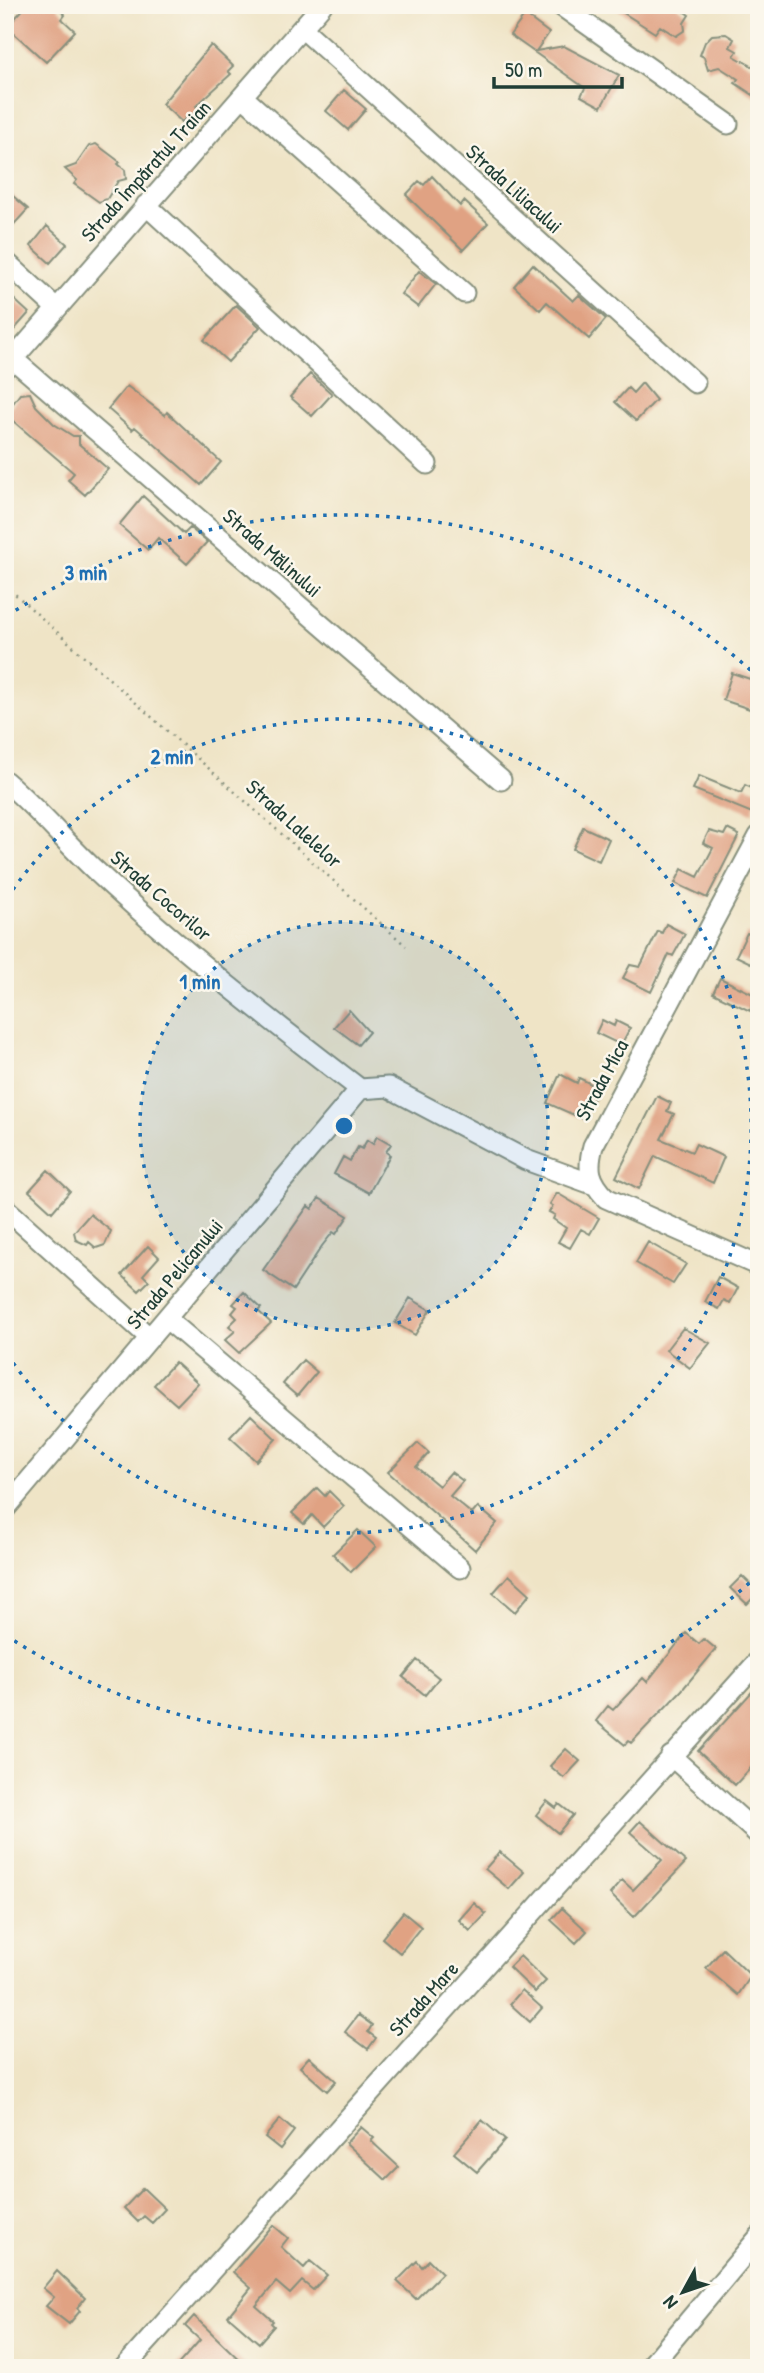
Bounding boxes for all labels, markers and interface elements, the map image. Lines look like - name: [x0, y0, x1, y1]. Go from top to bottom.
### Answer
- scale bar: [494, 46, 622, 90]
- text: 50 m: [505, 55, 542, 84]
- street label: Strada Împăratul Traian: [74, 93, 217, 248]
- street label: Strada Liliacului: [460, 137, 569, 240]
- street label: Strada Mălinului: [217, 502, 328, 604]
- text: 3 min: [65, 558, 107, 587]
- text: 2 min: [150, 742, 194, 771]
- street label: Strada Lalelelor: [240, 773, 349, 875]
- street label: Strada Cocorilor: [104, 843, 218, 948]
- text: 1 min: [180, 967, 220, 996]
- street label: Strada Mica: [568, 1034, 635, 1125]
- centre of rings: [332, 1114, 356, 1138]
- street label: Strada Pelicanului: [120, 1212, 229, 1335]
- street label: Strada Mare: [382, 1955, 465, 2042]
- north arrow: [648, 2258, 718, 2328]
- text: N: [657, 2291, 683, 2315]

